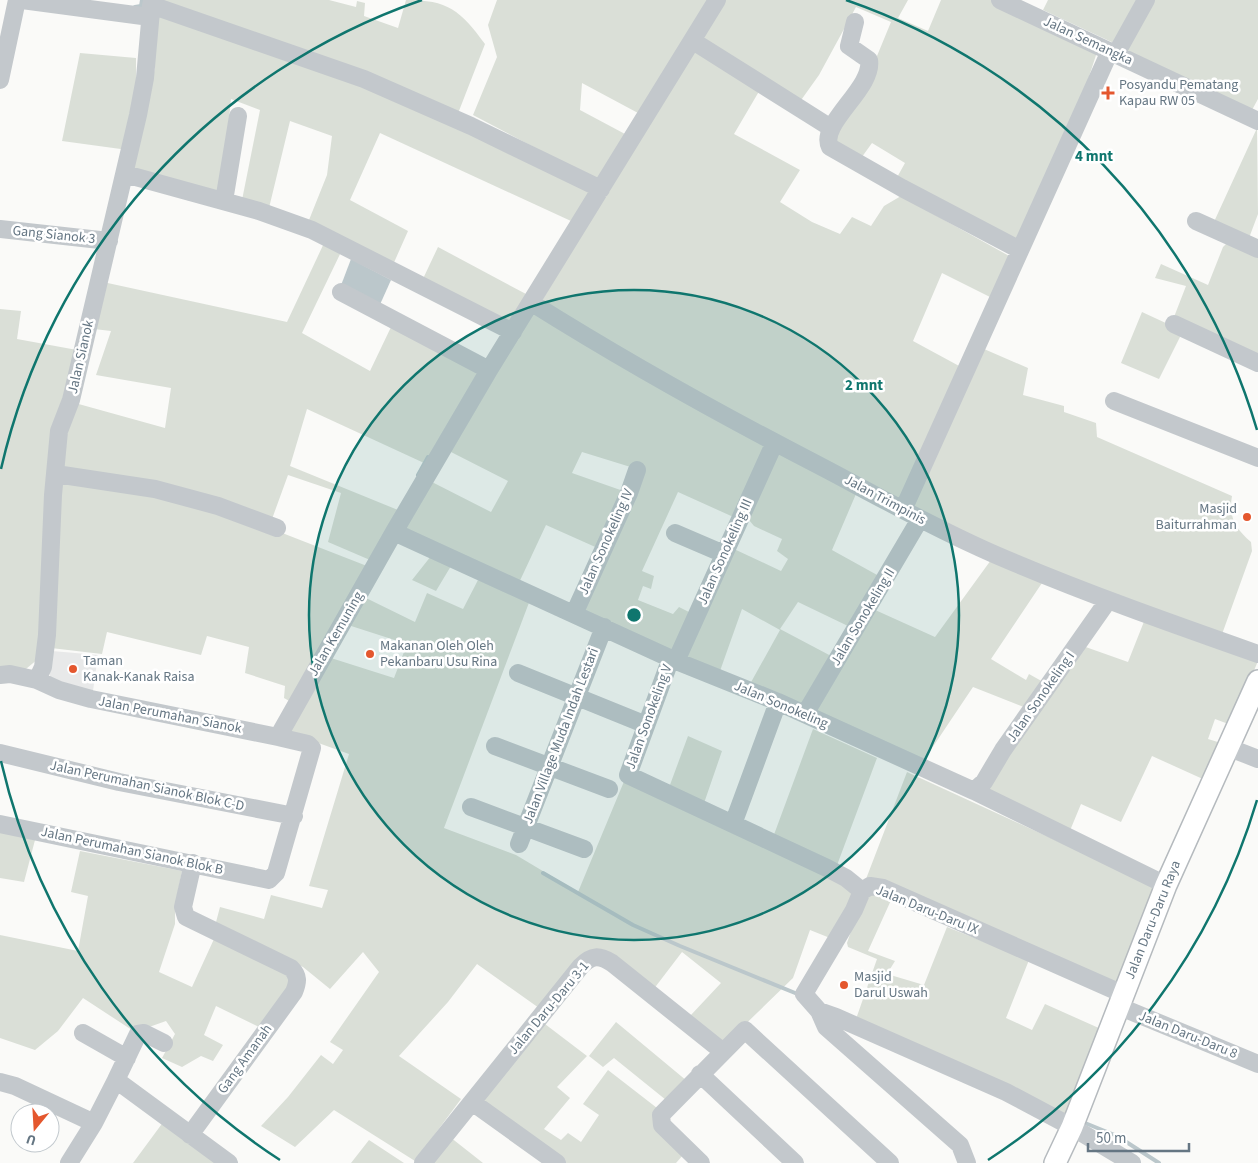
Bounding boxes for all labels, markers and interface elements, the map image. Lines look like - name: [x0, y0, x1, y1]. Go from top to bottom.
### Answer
- street label: Jalan Semangka: [1040, 12, 1136, 70]
- place label: Posyandu Pematang Kapau RW 05: [1119, 75, 1238, 111]
- marker: Posyandu Pematang Kapau RW 05: [1101, 86, 1115, 100]
- text: 4 mnt: [1075, 146, 1113, 167]
- street label: Gang Sianok 3: [12, 221, 96, 249]
- street label: Jalan Sianok: [63, 318, 99, 396]
- text: 2 mnt: [845, 375, 883, 396]
- street label: Jalan Trimpinis: [841, 470, 929, 530]
- street label: Jalan Sonokeling IV: [574, 485, 639, 598]
- street label: Jalan Sonokeling III: [693, 496, 757, 608]
- place label: Masjid Baiturrahman: [1156, 499, 1237, 535]
- marker: Masjid Baiturrahman: [1241, 511, 1253, 523]
- street label: Jalan Sonokeling II: [826, 564, 900, 670]
- street label: Jalan Kemuning: [304, 588, 368, 680]
- centre of rings: [625, 606, 643, 624]
- place label: Makanan Oleh Oleh Pekanbaru Usu Rina: [380, 636, 497, 672]
- street label: Jalan Village Muda Indah Lestari: [518, 645, 604, 827]
- street label: Jalan Sonokeling I: [1002, 647, 1080, 747]
- marker: Makanan Oleh Oleh Pekanbaru Usu Rina: [364, 648, 376, 660]
- place label: Taman Kanak-Kanak Raisa: [83, 651, 194, 687]
- street label: Jalan Sonokeling V: [621, 661, 678, 772]
- marker: Taman Kanak-Kanak Raisa: [67, 663, 79, 675]
- street label: Jalan Sonokeling: [731, 676, 831, 734]
- street label: Jalan Perumahan Sianok: [97, 691, 244, 739]
- street label: Jalan Perumahan Sianok Blok C-D: [48, 756, 246, 816]
- street label: Jalan Perumahan Sianok Blok B: [39, 822, 225, 880]
- street label: Jalan Daru-Daru Raya: [1120, 858, 1186, 982]
- street label: Jalan Daru-Daru IX: [873, 880, 981, 940]
- street label: Jalan Daru-Daru 3-1: [504, 957, 594, 1059]
- place label: Masjid Darul Uswah: [854, 967, 928, 1003]
- marker: Masjid Darul Uswah: [838, 979, 850, 991]
- street label: Jalan Daru-Daru 8: [1135, 1006, 1241, 1064]
- street label: Gang Amanah: [213, 1020, 277, 1098]
- north arrow: [10, 1103, 60, 1153]
- scale bar: [1088, 1120, 1189, 1152]
- text: U: [24, 1128, 39, 1150]
- text: 50 m: [1096, 1128, 1126, 1149]

